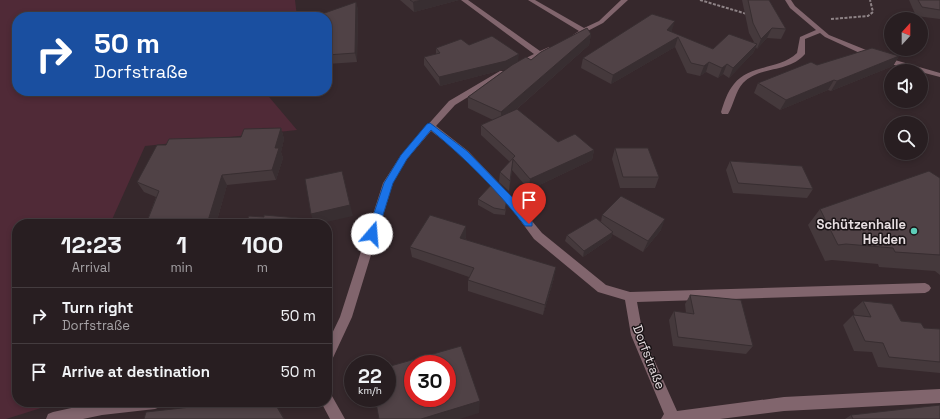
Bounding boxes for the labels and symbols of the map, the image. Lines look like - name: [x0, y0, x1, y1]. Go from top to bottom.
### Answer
- north arrow: [884, 12, 928, 56]
- pin: [512, 183, 546, 224]
- position arrow: [351, 213, 393, 255]
- place label: Schützenhalle Helden: [817, 216, 906, 248]
- marker: Schützenhalle Helden: [909, 226, 919, 236]
- street label: Dorfstraße: [629, 322, 669, 392]
- speed limit sign: 30: [404, 355, 456, 407]

